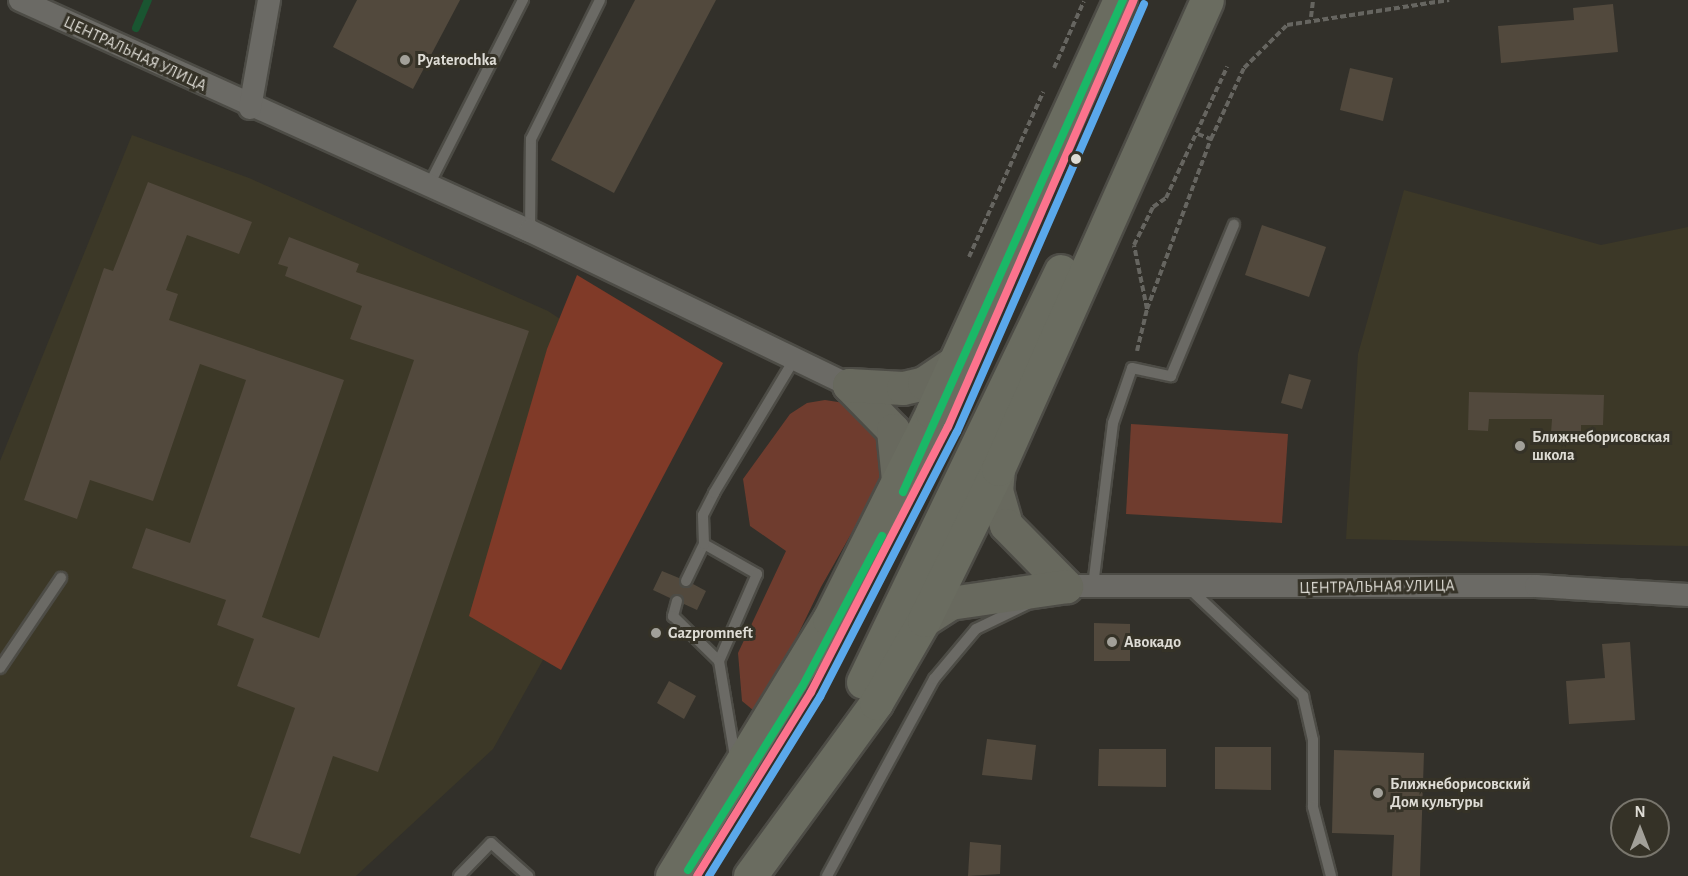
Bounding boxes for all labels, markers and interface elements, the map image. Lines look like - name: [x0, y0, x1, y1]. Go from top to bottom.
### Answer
- street label: ЦЕНТРАЛЬНАЯ УЛИЦА: [60, 12, 210, 96]
- place label: Pyaterochka: [417, 50, 497, 70]
- marker: Pyaterochka: [398, 53, 412, 67]
- unlabelled marker: [1070, 153, 1082, 165]
- place label: Ближнеборисовская школа: [1532, 427, 1670, 465]
- marker: Ближнеборисовская школа: [1513, 439, 1527, 453]
- street label: ЦЕНТРАЛЬНАЯ УЛИЦА: [1299, 576, 1455, 598]
- place label: Gazpromneft: [668, 623, 753, 643]
- marker: Gazpromneft: [649, 626, 663, 640]
- place label: Авокадо: [1124, 632, 1181, 652]
- marker: Авокадо: [1105, 635, 1119, 649]
- place label: Ближнеборисовский Дом культуры: [1390, 774, 1531, 812]
- marker: Ближнеборисовский Дом культуры: [1371, 786, 1385, 800]
- north arrow: [1610, 798, 1670, 858]
- text: N: [1634, 804, 1646, 820]

